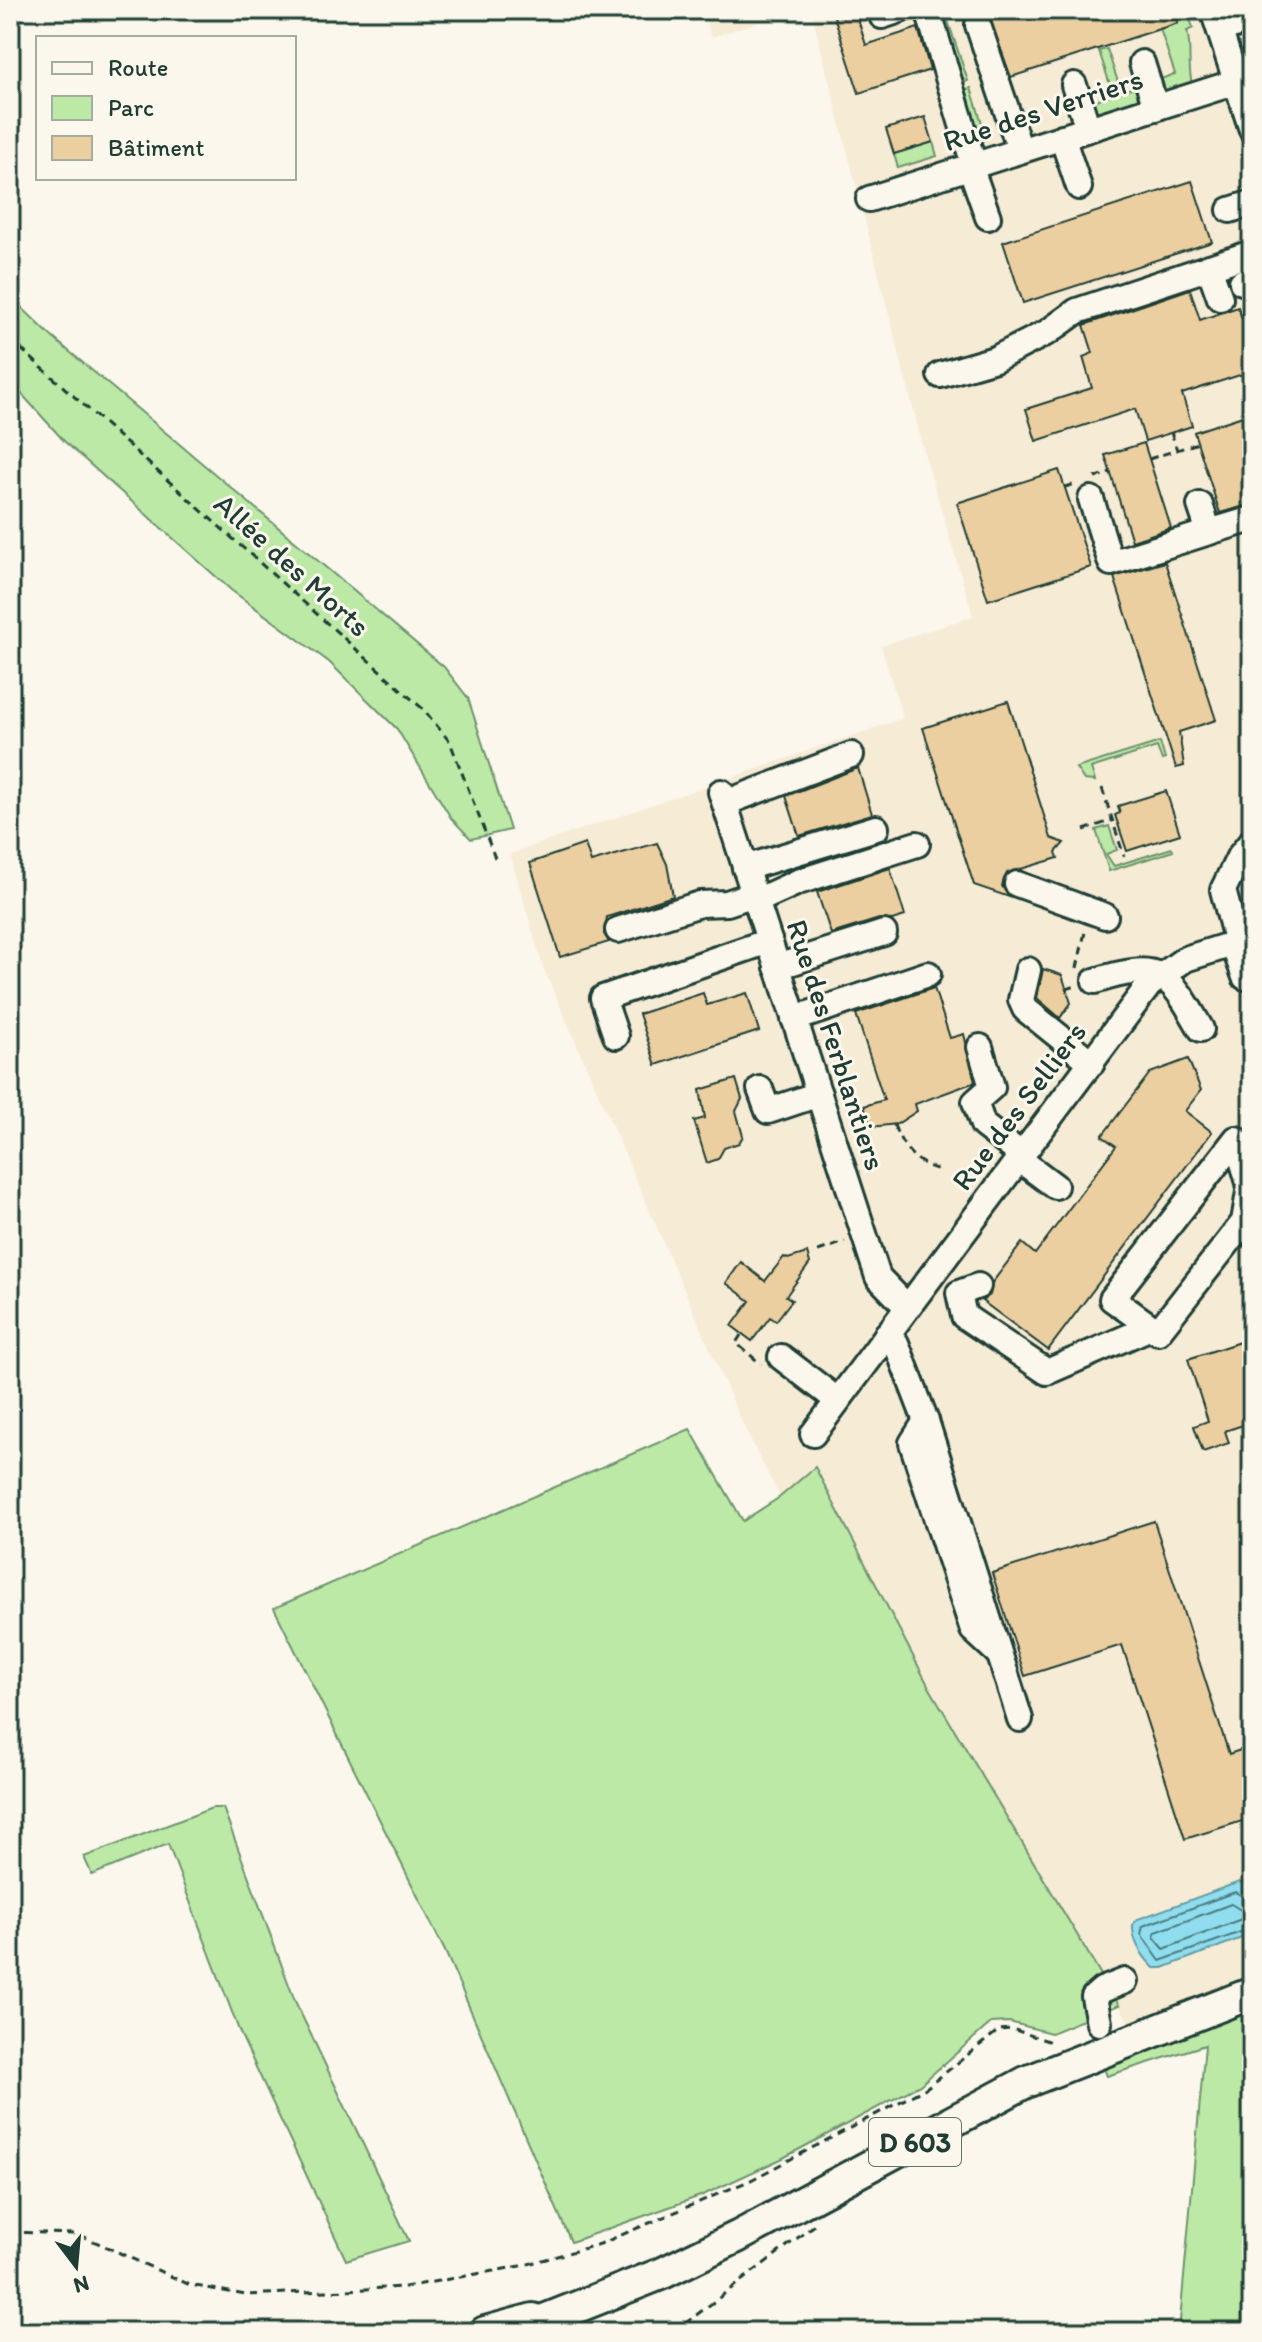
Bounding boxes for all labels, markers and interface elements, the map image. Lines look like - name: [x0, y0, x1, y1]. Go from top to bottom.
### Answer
- legend: [36, 36, 296, 180]
- text: Route: [108, 53, 168, 82]
- street label: Rue des Verriers: [938, 60, 1148, 159]
- text: Parc: [108, 93, 154, 122]
- text: Bâtiment: [108, 133, 204, 162]
- street label: Allée des Morts: [207, 485, 378, 644]
- street label: Rue des Ferblantiers: [778, 915, 894, 1175]
- street label: Rue des Selliers: [943, 1014, 1094, 1197]
- road number: D 603: [869, 2118, 961, 2166]
- north arrow: [36, 2226, 116, 2306]
- text: N: [71, 2270, 92, 2300]

